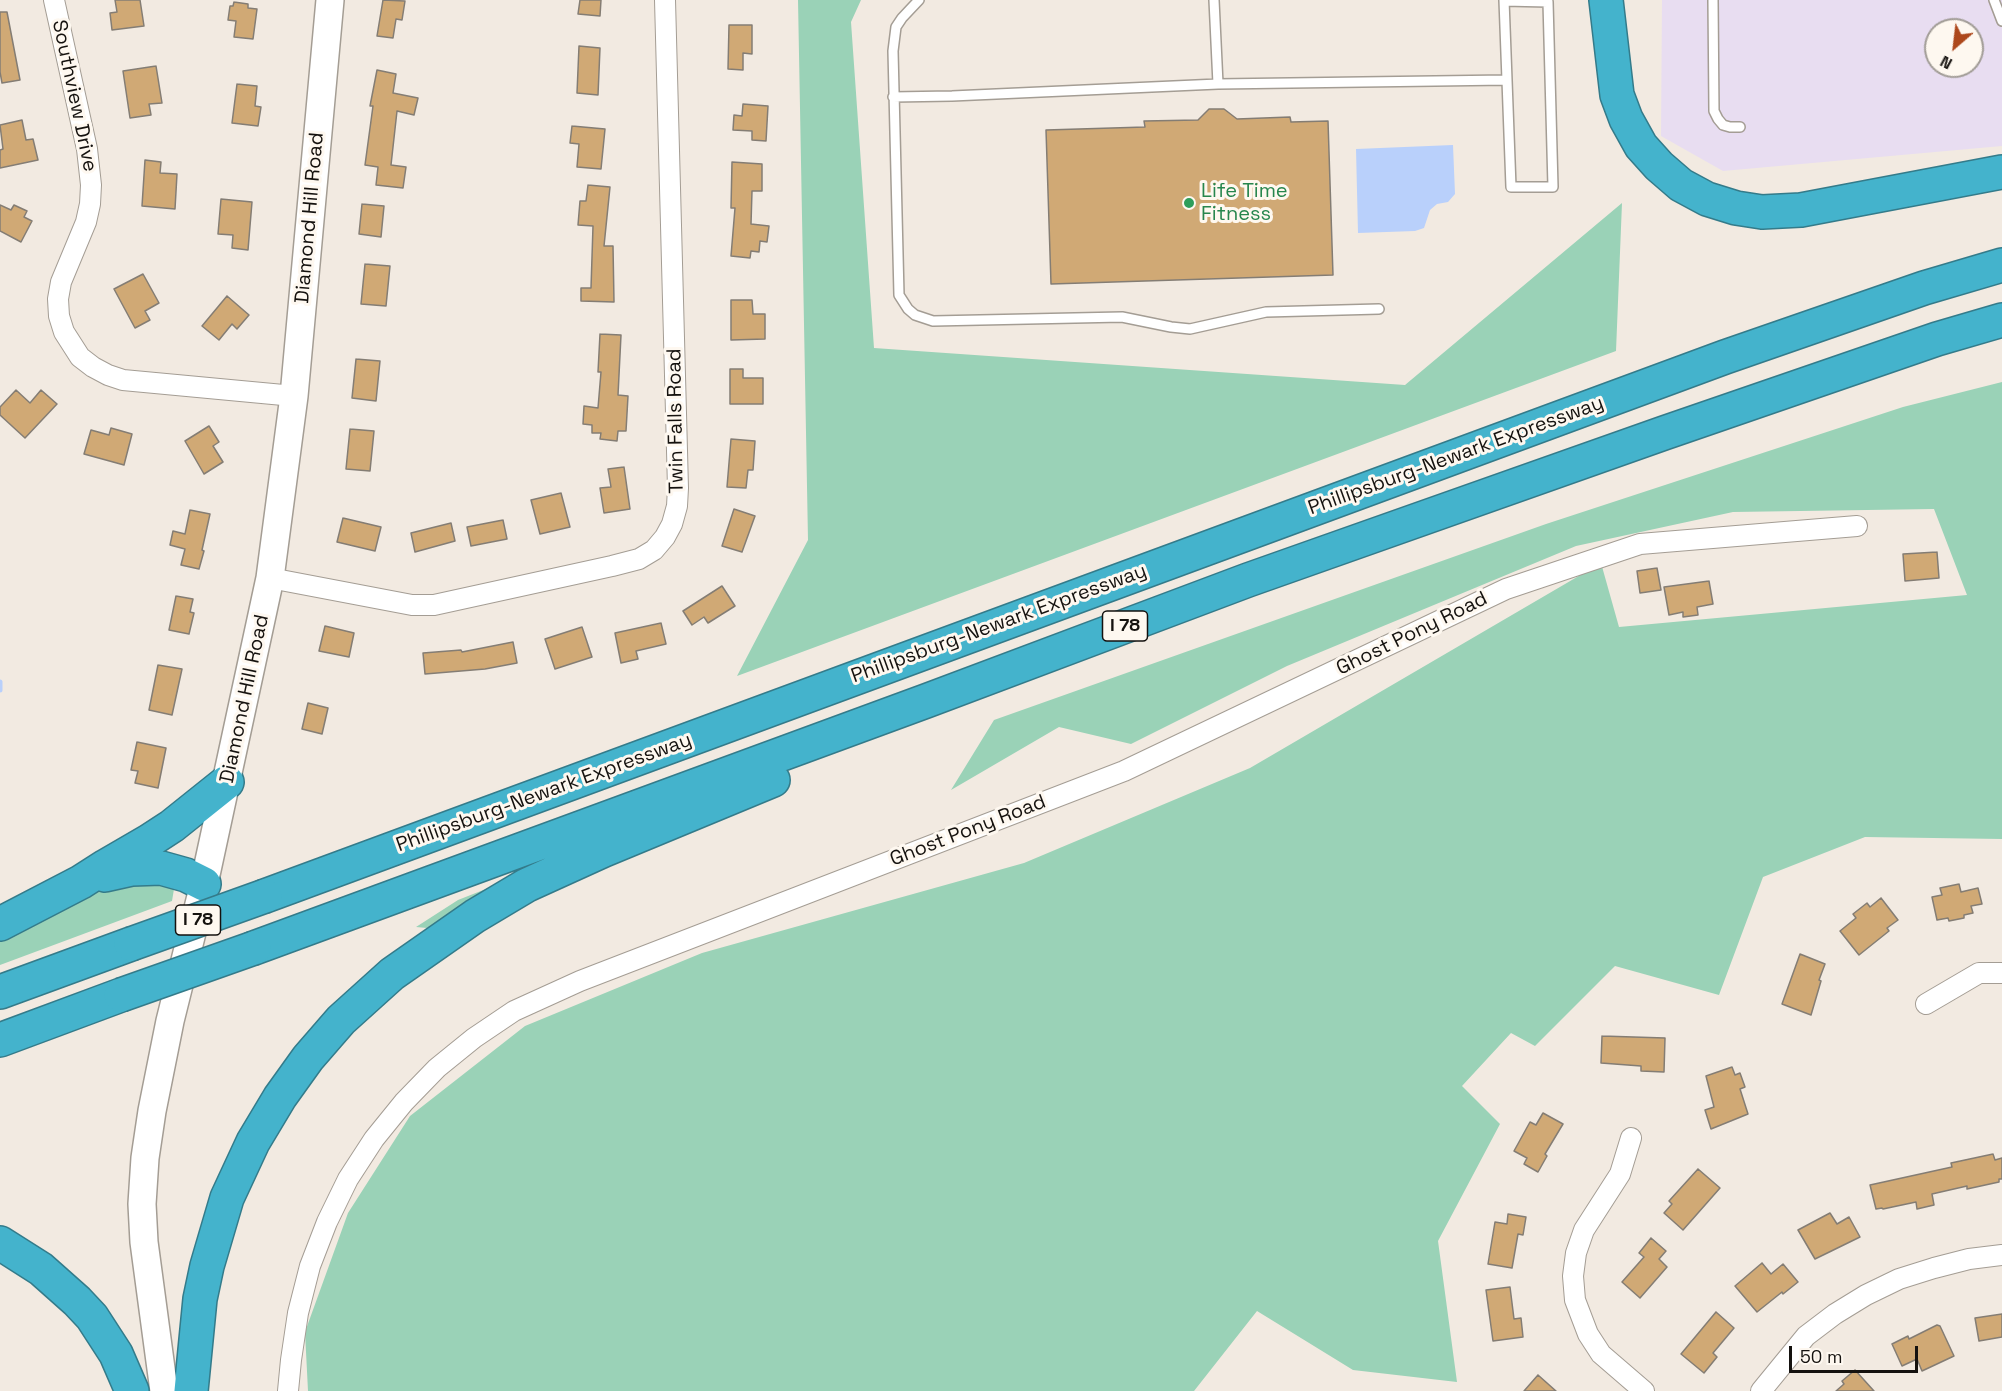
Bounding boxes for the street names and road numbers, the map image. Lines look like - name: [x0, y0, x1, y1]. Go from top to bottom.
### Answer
- street label: Southview Drive: [46, 18, 102, 174]
- street label: Diamond Hill Road: [291, 132, 329, 304]
- street label: Twin Falls Road: [663, 348, 689, 494]
- street label: Phillipsburg-Newark Expressway: [1305, 391, 1607, 521]
- street label: Phillipsburg-Newark Expressway: [848, 559, 1150, 689]
- street label: Ghost Pony Road: [1333, 587, 1491, 681]
- road number: I 78: [1102, 611, 1148, 641]
- street label: Diamond Hill Road: [215, 613, 275, 785]
- street label: Phillipsburg-Newark Expressway: [393, 728, 695, 858]
- street label: Ghost Pony Road: [887, 790, 1049, 872]
- road number: I 78: [176, 905, 220, 935]

